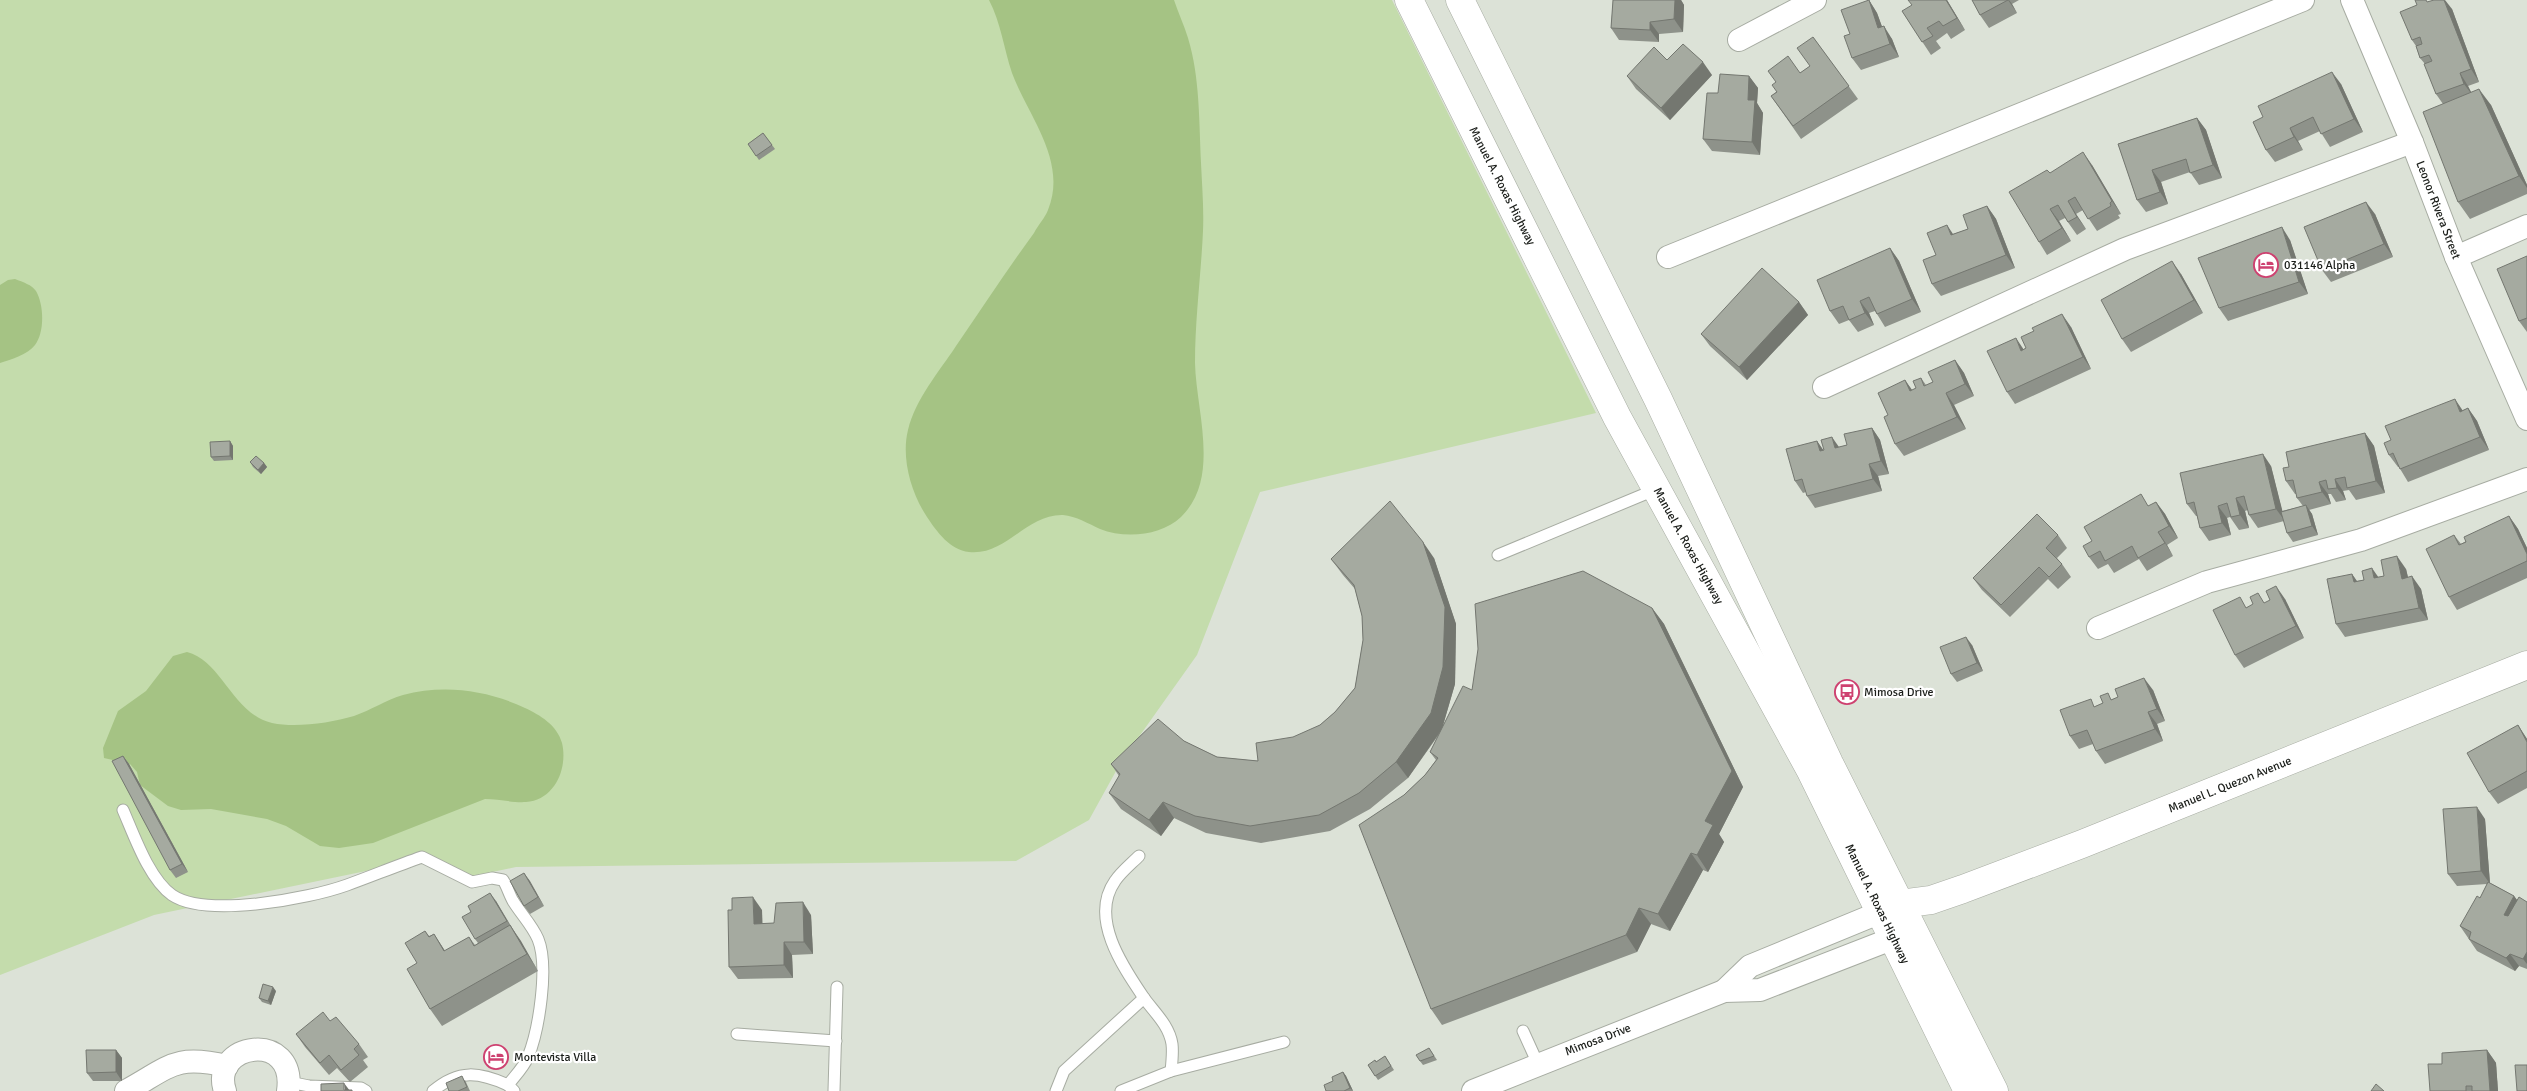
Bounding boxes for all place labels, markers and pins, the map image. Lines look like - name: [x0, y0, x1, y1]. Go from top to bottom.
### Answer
- hotel icon: 031146 Alpha: [2253, 252, 2279, 278]
- place label: 031146 Alpha: [2284, 258, 2355, 273]
- bus stop icon: Mimosa Drive: [1834, 679, 1860, 705]
- place label: Mimosa Drive: [1864, 685, 1934, 700]
- hotel icon: Montevista Villa: [483, 1044, 509, 1070]
- place label: Montevista Villa: [514, 1050, 596, 1065]

